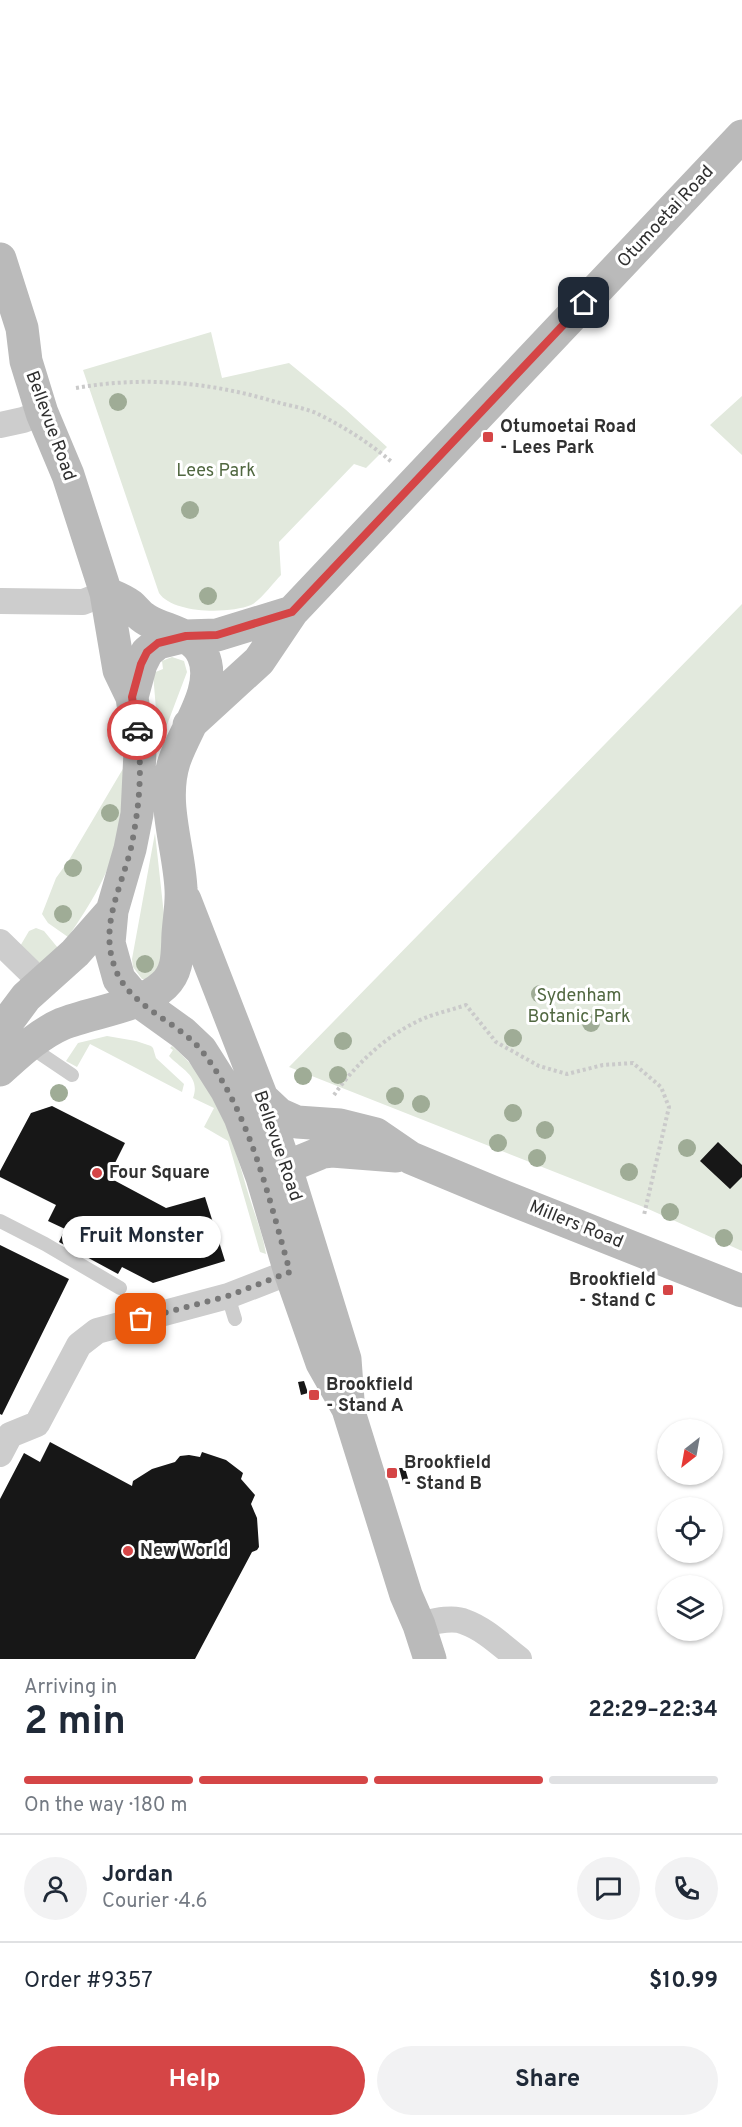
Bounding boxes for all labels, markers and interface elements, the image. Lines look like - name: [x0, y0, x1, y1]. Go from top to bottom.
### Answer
- street label: Otumoetai Road: [613, 161, 719, 273]
- pin: [558, 277, 609, 328]
- icon: home: [567, 286, 600, 319]
- street label: Bellevue Road: [19, 368, 81, 484]
- place label: Otumoetai Road - Lees Park: [500, 416, 636, 460]
- marker: Otumoetai Road - Lees Park: [481, 430, 495, 444]
- park label: Lees Park: [176, 460, 256, 483]
- courier: [107, 700, 167, 760]
- icon: car: [121, 714, 154, 747]
- park label: Sydenham Botanic Park: [527, 985, 631, 1029]
- street label: Bellevue Road: [247, 1088, 307, 1204]
- place label: Four Square: [109, 1162, 210, 1185]
- marker: Four Square: [90, 1166, 104, 1180]
- street label: Millers Road: [526, 1196, 626, 1254]
- callout: Fruit Monster: [62, 1217, 220, 1259]
- text: Fruit Monster: [79, 1224, 204, 1250]
- place label: Brookfield - Stand C: [569, 1269, 656, 1313]
- marker: Brookfield - Stand C: [661, 1283, 675, 1297]
- pin: [115, 1293, 166, 1344]
- icon: bag: [124, 1302, 157, 1335]
- place label: Brookfield - Stand A: [326, 1374, 413, 1418]
- marker: Brookfield - Stand A: [307, 1388, 321, 1402]
- north arrow: [657, 1419, 723, 1485]
- map controls: [657, 1419, 723, 1641]
- place label: Brookfield - Stand B: [404, 1452, 491, 1496]
- marker: Brookfield - Stand B: [385, 1466, 399, 1480]
- button: locate: [657, 1497, 723, 1563]
- place label: New World: [140, 1540, 228, 1563]
- marker: New World: [121, 1544, 135, 1558]
- button: layers: [657, 1575, 723, 1641]
- text: Arriving in: [24, 1675, 117, 1701]
- text: 22:29–22:34: [588, 1697, 718, 1724]
- text: 2 min: [24, 1699, 126, 1748]
- text: On the way · 180 m: [24, 1793, 187, 1819]
- button: person: [24, 1857, 87, 1920]
- button: chat: [577, 1857, 640, 1920]
- button: phone: [655, 1857, 718, 1920]
- text: Jordan: [102, 1862, 173, 1889]
- text: Courier · 4.6: [102, 1889, 207, 1915]
- text: Order #9357: [24, 1968, 153, 1995]
- text: $10.99: [649, 1968, 718, 1995]
- button: Help: [24, 2046, 365, 2115]
- button: Share: [377, 2046, 718, 2115]

